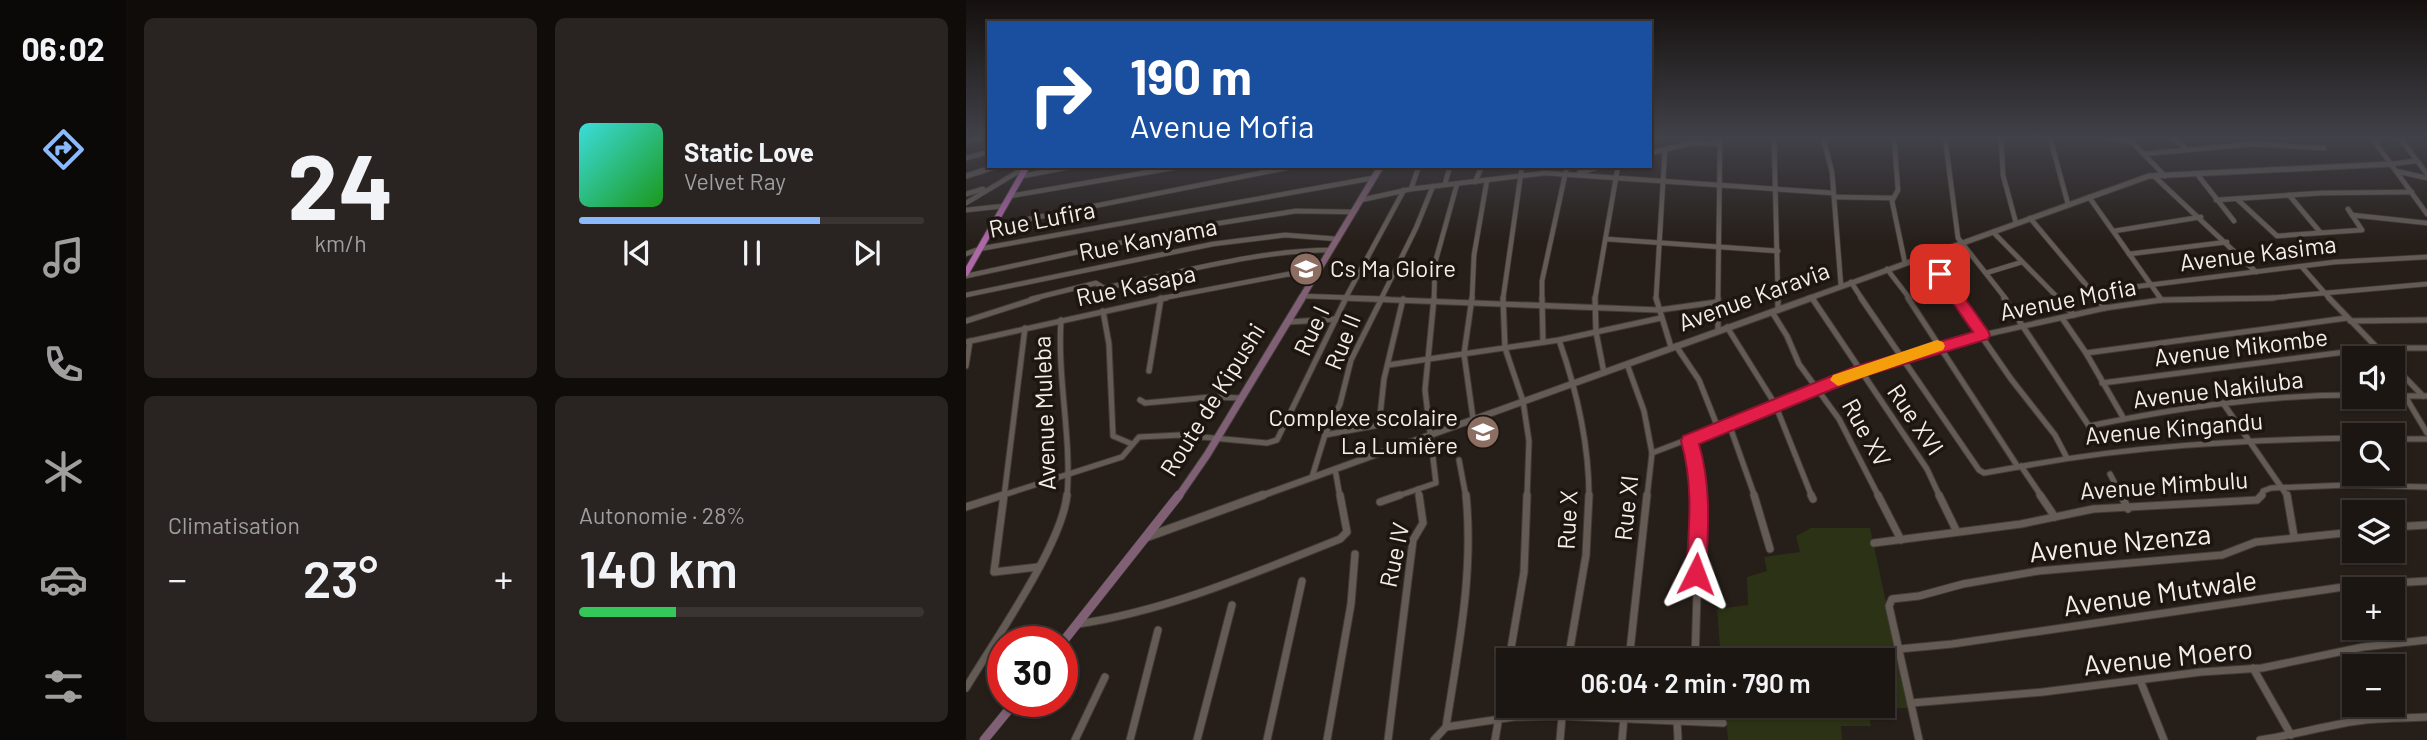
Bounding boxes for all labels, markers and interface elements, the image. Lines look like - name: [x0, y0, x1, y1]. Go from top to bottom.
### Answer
- text: 06:02: [21, 29, 105, 67]
- text: 190 m: [1130, 46, 1252, 105]
- icon: right: [1015, 49, 1106, 140]
- text: Avenue Mofia: [1130, 106, 1314, 144]
- icon: directions: [39, 125, 88, 174]
- text: 24: [287, 129, 394, 238]
- text: Static Love: [684, 136, 814, 167]
- text: Velvet Ray: [684, 167, 786, 195]
- street label: Rue Lufira: [986, 194, 1097, 243]
- street label: Rue Kanyama: [1076, 211, 1219, 266]
- text: km/h: [314, 229, 367, 257]
- street label: Avenue Kasima: [2178, 229, 2338, 277]
- icon: music: [39, 233, 88, 282]
- icon: previous: [618, 234, 656, 272]
- icon: pause: [733, 234, 771, 272]
- icon: next: [848, 234, 886, 272]
- pin: [1910, 244, 1970, 304]
- school or university icon: Cs Ma Gloire: [1287, 250, 1325, 288]
- place label: Cs Ma Gloire: [1330, 253, 1456, 282]
- street label: Avenue Karavia: [1674, 255, 1833, 336]
- icon: arrive: [1921, 255, 1959, 293]
- street label: Rue Kasapa: [1073, 258, 1198, 311]
- street label: Avenue Mofia: [1997, 271, 2138, 326]
- street label: Rue I: [1287, 301, 1335, 360]
- street label: Rue II: [1317, 309, 1366, 374]
- street label: Route de Kipushi: [1153, 317, 1270, 481]
- street label: Avenue Mikombe: [2152, 321, 2329, 372]
- street label: Avenue Muleba: [1026, 335, 1061, 491]
- icon: phone: [39, 340, 88, 389]
- map controls: [2342, 346, 2405, 717]
- button: sound: [2342, 346, 2405, 409]
- street label: Avenue Nakiluba: [2131, 364, 2305, 413]
- street label: Rue XVI: [1882, 378, 1951, 460]
- street label: Rue XV: [1837, 393, 1898, 471]
- place label: Complexe scolaire La Lumière: [1268, 402, 1458, 459]
- street label: Avenue Kingandu: [2084, 405, 2264, 450]
- school or university icon: Complexe scolaire La Lumière: [1464, 413, 1502, 451]
- button: search: [2342, 423, 2405, 486]
- icon: climate: [39, 447, 88, 496]
- street label: Avenue Mimbulu: [2079, 464, 2249, 505]
- street label: Rue XI: [1608, 474, 1643, 542]
- street label: Rue X: [1550, 490, 1583, 550]
- button: layers: [2342, 500, 2405, 563]
- text: Autonomie · 28%: [579, 501, 746, 529]
- text: Climatisation: [168, 511, 300, 539]
- street label: Avenue Nzenza: [2027, 516, 2213, 568]
- street label: Rue IV: [1373, 520, 1415, 590]
- text: 140 km: [579, 536, 738, 598]
- position arrow: [1659, 537, 1733, 611]
- text: 23°: [303, 546, 378, 608]
- icon: car: [39, 555, 88, 604]
- text: −: [168, 555, 187, 601]
- text: +: [494, 555, 513, 601]
- street label: Avenue Mutwale: [2061, 562, 2259, 622]
- button: +: [2342, 577, 2405, 640]
- speed limit sign: 30: [987, 626, 1078, 717]
- street label: Avenue Moero: [2082, 630, 2254, 682]
- button: −: [2342, 654, 2405, 717]
- icon: filters: [39, 662, 88, 711]
- text: 06:04 · 2 min · 790 m: [1580, 667, 1811, 698]

